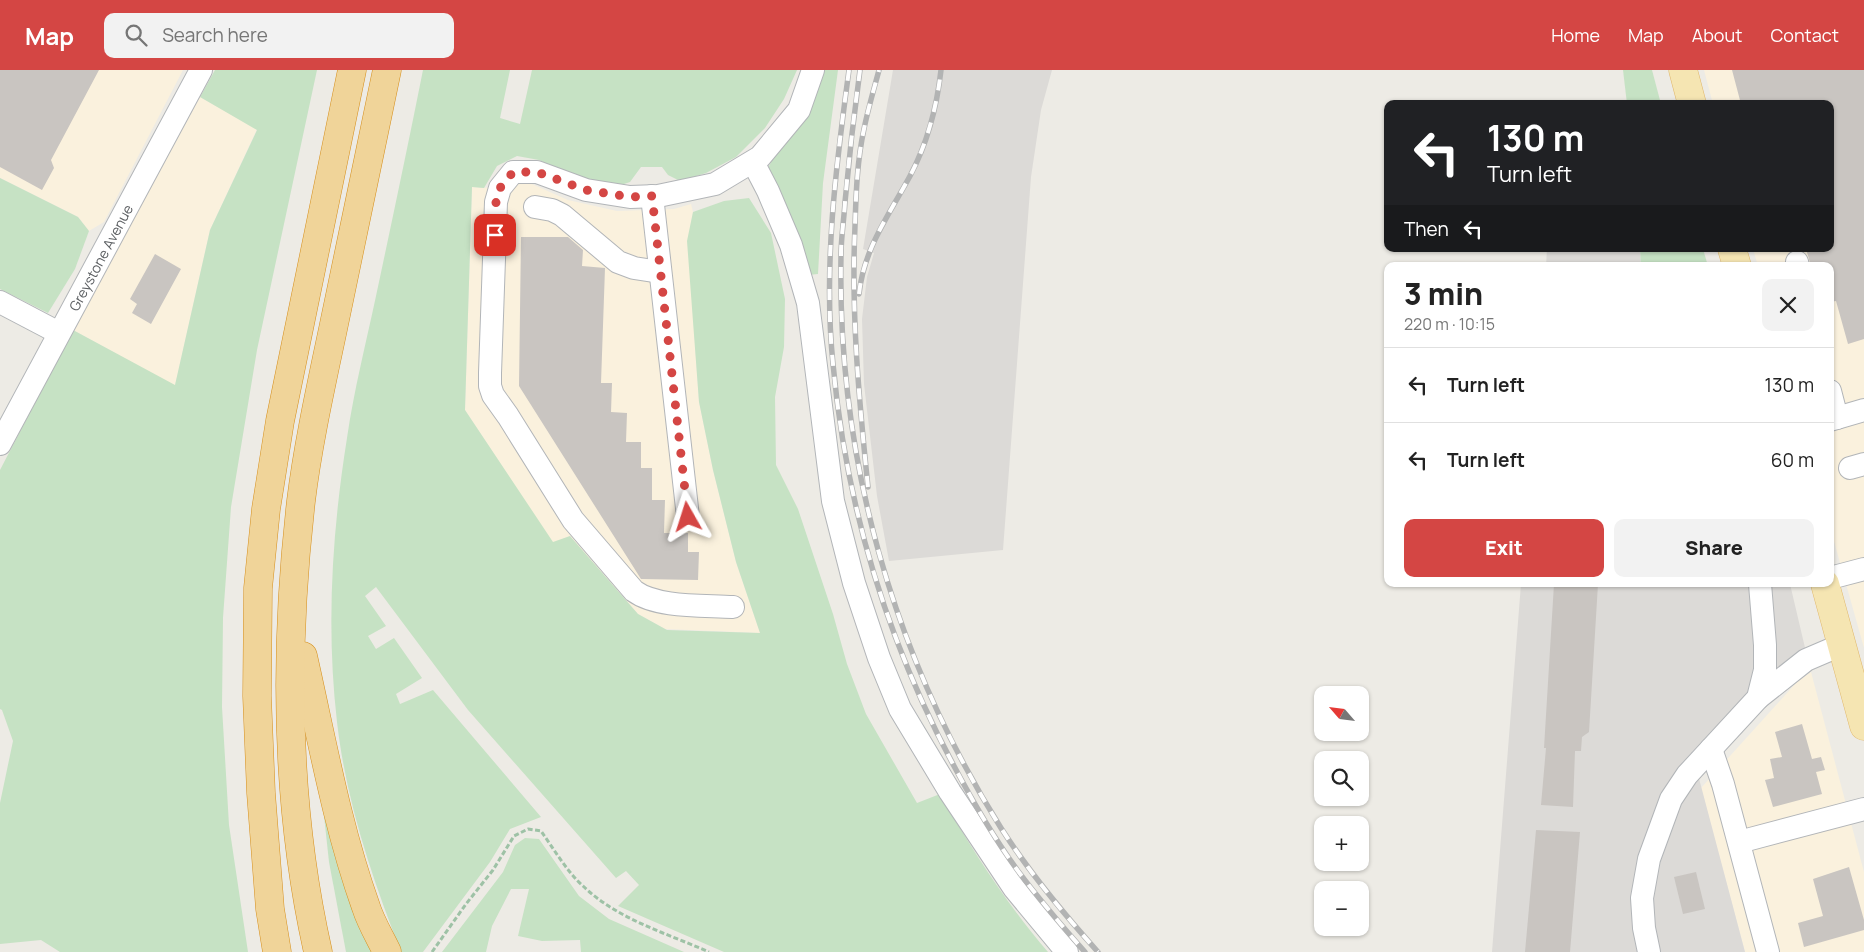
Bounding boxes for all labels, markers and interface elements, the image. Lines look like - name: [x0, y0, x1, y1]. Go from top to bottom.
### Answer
- search box: [104, 13, 454, 58]
- text: Map: [25, 19, 74, 52]
- icon: search: [122, 21, 150, 49]
- text: Search here: [162, 22, 268, 48]
- text: Home: [1551, 23, 1600, 47]
- text: Map: [1628, 23, 1664, 47]
- text: About: [1692, 23, 1742, 47]
- text: Contact: [1770, 23, 1839, 47]
- text: 130 m: [1487, 114, 1584, 162]
- icon: left: [1404, 120, 1469, 185]
- text: Turn left: [1487, 159, 1572, 189]
- street label: Greystone Avenue: [64, 201, 137, 314]
- pin: [474, 214, 516, 256]
- icon: left: [1459, 215, 1487, 243]
- text: Then: [1404, 216, 1449, 242]
- icon: arrive: [481, 221, 509, 249]
- text: 3 min: [1404, 273, 1483, 314]
- button: close: [1762, 279, 1814, 331]
- text: 220 m · 10:15: [1404, 313, 1495, 335]
- icon: left: [1404, 371, 1432, 399]
- text: Turn left: [1447, 372, 1525, 398]
- text: 130 m: [1765, 372, 1814, 398]
- icon: left: [1404, 446, 1432, 474]
- text: Turn left: [1447, 447, 1525, 473]
- text: 60 m: [1771, 447, 1814, 473]
- position arrow: [661, 490, 713, 542]
- button: Exit: [1404, 519, 1604, 577]
- button: Share: [1614, 519, 1814, 577]
- north arrow: [1314, 686, 1369, 741]
- map controls: [1314, 686, 1369, 936]
- button: search: [1314, 751, 1369, 806]
- button: +: [1314, 816, 1369, 871]
- button: −: [1314, 881, 1369, 936]

